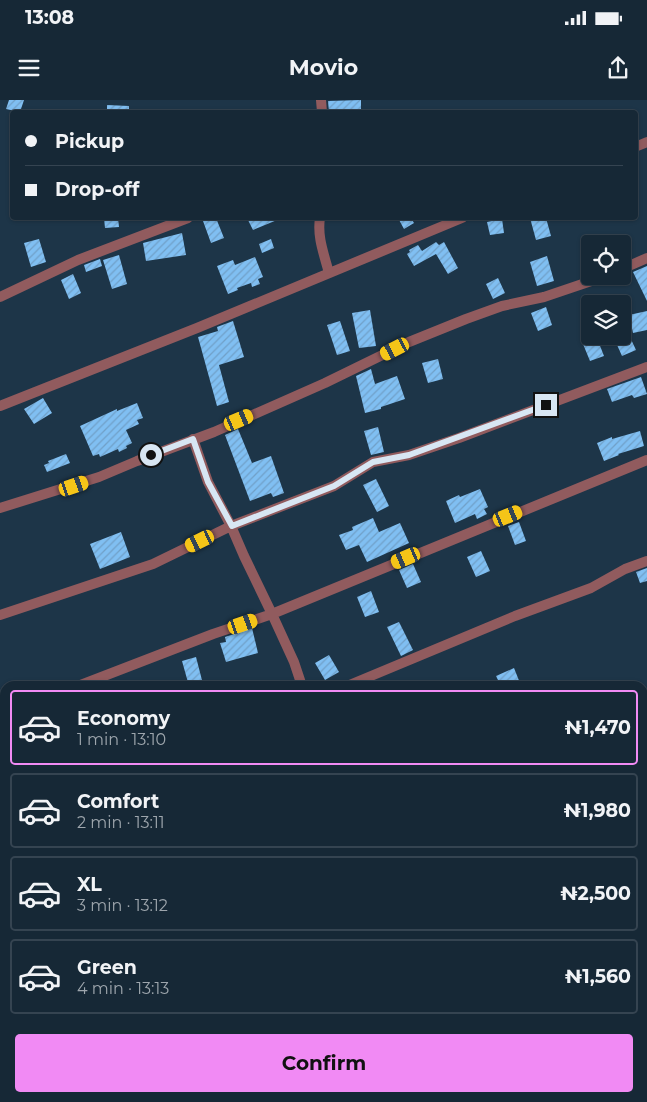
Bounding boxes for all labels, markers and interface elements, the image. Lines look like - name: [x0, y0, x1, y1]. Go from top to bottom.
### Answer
- text: 13:08: [25, 6, 74, 29]
- icon: menu: [15, 54, 43, 82]
- text: Movio: [289, 54, 358, 81]
- icon: share: [604, 54, 632, 82]
- text: Pickup: [55, 130, 124, 153]
- text: Drop-off: [55, 178, 139, 201]
- map controls: [581, 235, 631, 345]
- button: locate: [581, 235, 631, 285]
- button: layers: [581, 295, 631, 345]
- car: [378, 336, 411, 362]
- route end: [535, 394, 557, 416]
- car: [222, 407, 255, 433]
- route start: [140, 444, 162, 466]
- car: [57, 474, 90, 498]
- car: [491, 503, 524, 529]
- car: [183, 528, 216, 554]
- car: [389, 545, 422, 571]
- car: [226, 612, 259, 636]
- icon: car: [17, 705, 62, 750]
- text: Economy: [77, 707, 170, 730]
- text: ₦1,470: [565, 716, 631, 739]
- text: 1 min · 13:10: [77, 730, 166, 749]
- icon: car: [17, 788, 62, 833]
- text: Comfort: [77, 790, 159, 813]
- text: ₦1,980: [564, 799, 631, 822]
- text: 2 min · 13:11: [77, 813, 165, 832]
- icon: car: [17, 871, 62, 916]
- text: XL: [77, 873, 102, 896]
- text: ₦2,500: [560, 882, 631, 905]
- text: 3 min · 13:12: [77, 896, 168, 915]
- icon: car: [17, 954, 62, 999]
- text: Green: [77, 956, 137, 979]
- text: ₦1,560: [565, 965, 631, 988]
- text: 4 min · 13:13: [77, 979, 169, 998]
- button: Confirm: [15, 1034, 633, 1092]

